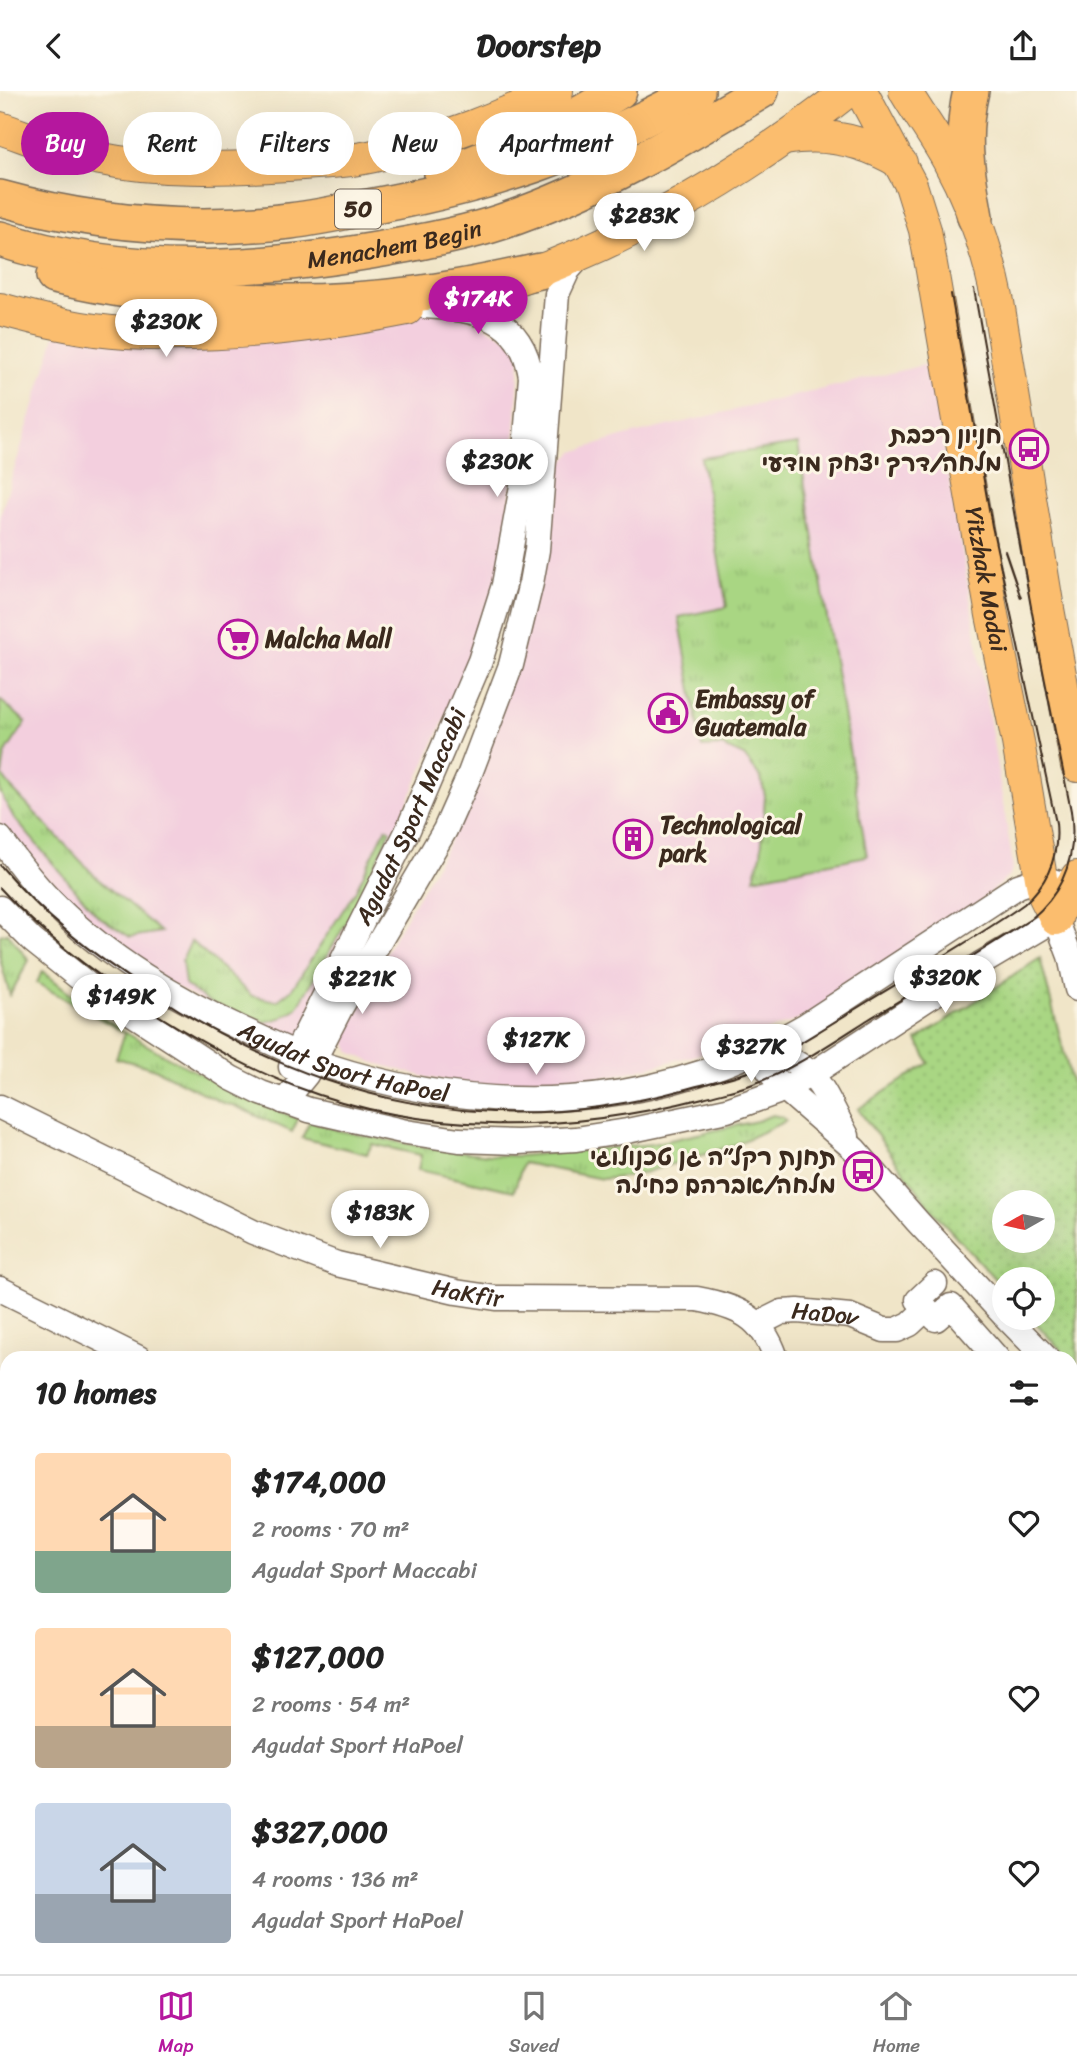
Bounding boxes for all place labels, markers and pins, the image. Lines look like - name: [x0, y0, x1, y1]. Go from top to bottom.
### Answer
- pin: $283K: [595, 193, 693, 253]
- pin: $174K: [429, 277, 527, 336]
- pin: $230K: [117, 299, 215, 359]
- place label: חניון רכבת מלחה/דרך יצחק מודעי: [762, 414, 1002, 484]
- bus stop icon: חניון רכבת מלחה/דרך יצחק מודעי: [1008, 428, 1050, 470]
- pin: $230K: [448, 439, 546, 499]
- supermarket icon: Malcha Mall: [217, 618, 259, 660]
- place label: Malcha Mall: [264, 618, 393, 660]
- place label: Embassy of Guatemala: [695, 678, 816, 748]
- public building icon: Embassy of Guatemala: [647, 692, 689, 734]
- place label: Technological park: [658, 804, 803, 874]
- building icon: Technological park: [612, 818, 654, 860]
- pin: $320K: [896, 955, 994, 1015]
- pin: $221K: [313, 957, 411, 1016]
- pin: $149K: [72, 975, 170, 1034]
- pin: $127K: [487, 1017, 585, 1077]
- pin: $327K: [702, 1025, 800, 1084]
- place label: תחנת רקל״ה גן טכנולוגי מלחה/אברהם כחילה: [590, 1136, 836, 1206]
- bus stop icon: תחנת רקל״ה גן טכנולוגי מלחה/אברהם כחילה: [842, 1150, 884, 1192]
- pin: $183K: [331, 1191, 429, 1250]

